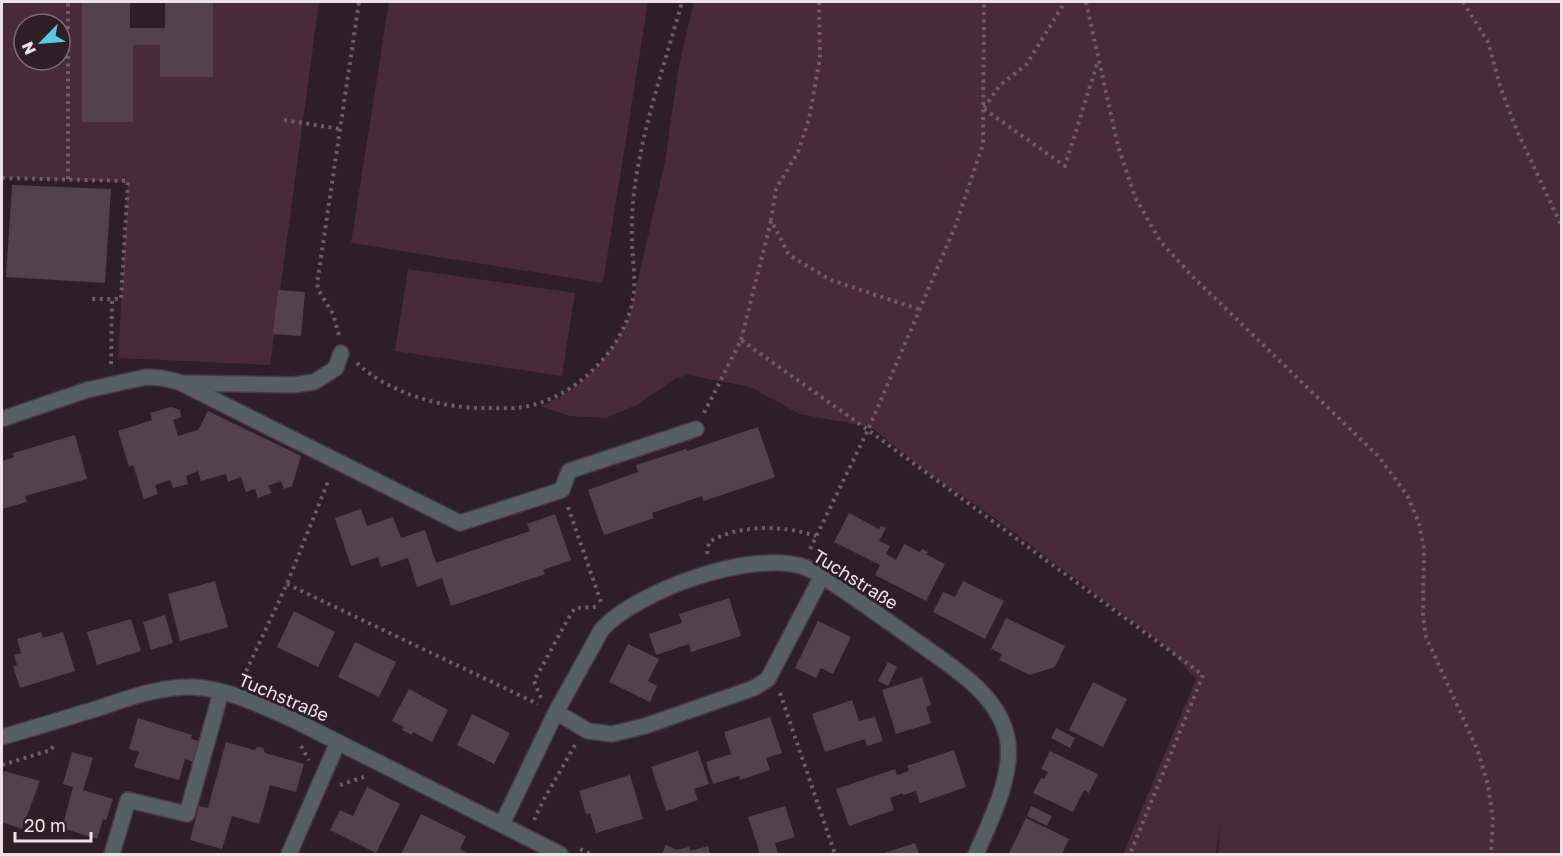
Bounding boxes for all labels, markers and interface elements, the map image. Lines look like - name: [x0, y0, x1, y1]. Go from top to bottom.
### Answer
- north arrow: [12, 12, 72, 72]
- text: N: [17, 39, 40, 58]
- street label: Tuchstraße: [809, 544, 903, 614]
- street label: Tuchstraße: [236, 668, 332, 726]
- scale bar: [15, 805, 92, 843]
- text: 20 m: [24, 814, 66, 836]

